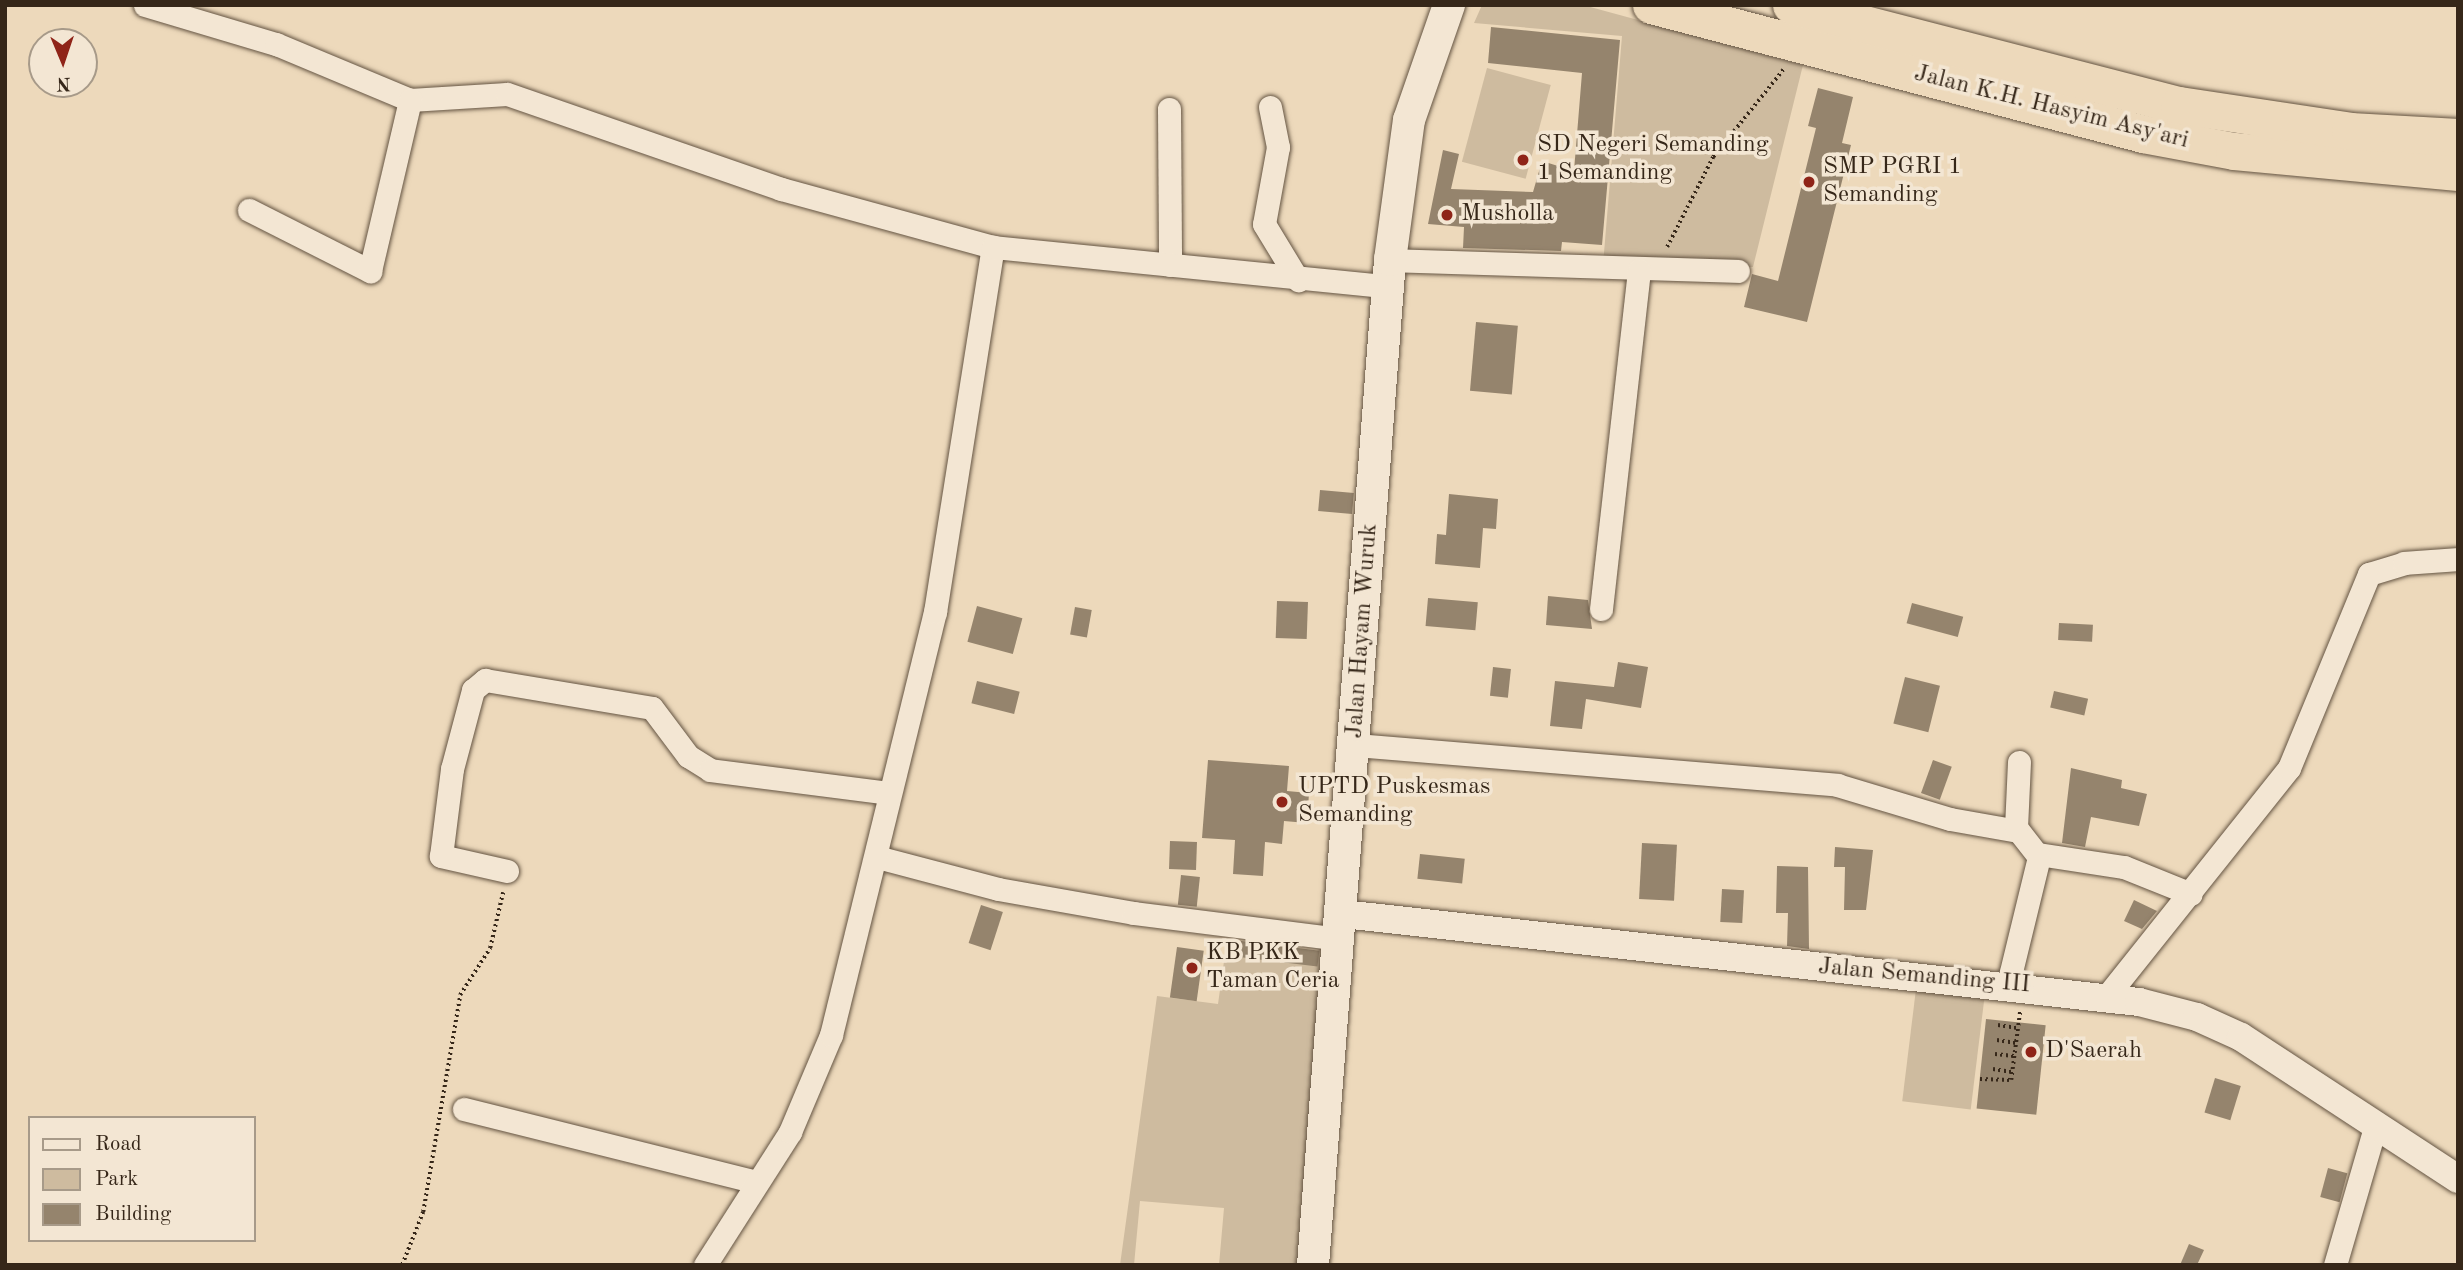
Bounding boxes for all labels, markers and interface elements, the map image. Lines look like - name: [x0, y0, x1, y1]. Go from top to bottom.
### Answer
- north arrow: [28, 28, 98, 98]
- street label: Jalan K.H. Hasyim Asy'ari: [1911, 60, 2191, 156]
- text: N: [56, 73, 71, 92]
- place label: SD Negeri Semanding 1 Semanding: [1537, 132, 1769, 188]
- marker: SD Negeri Semanding 1 Semanding: [1515, 152, 1531, 168]
- place label: SMP PGRI 1 Semanding: [1823, 154, 1962, 210]
- marker: SMP PGRI 1 Semanding: [1801, 174, 1817, 190]
- place label: Musholla: [1461, 201, 1554, 229]
- marker: Musholla: [1439, 207, 1455, 223]
- street label: Jalan Hayam Wuruk: [1341, 523, 1385, 739]
- place label: UPTD Puskesmas Semanding: [1298, 774, 1490, 830]
- marker: UPTD Puskesmas Semanding: [1272, 792, 1292, 812]
- place label: KB PKK Taman Ceria: [1206, 940, 1340, 996]
- street label: Jalan Semanding III: [1817, 953, 2031, 1001]
- marker: KB PKK Taman Ceria: [1184, 960, 1200, 976]
- place label: D'Saerah: [2045, 1038, 2142, 1066]
- marker: D'Saerah: [2023, 1044, 2039, 1060]
- legend: [28, 1116, 256, 1242]
- text: Road: [95, 1134, 142, 1155]
- text: Park: [95, 1169, 138, 1190]
- text: Building: [95, 1204, 171, 1225]

